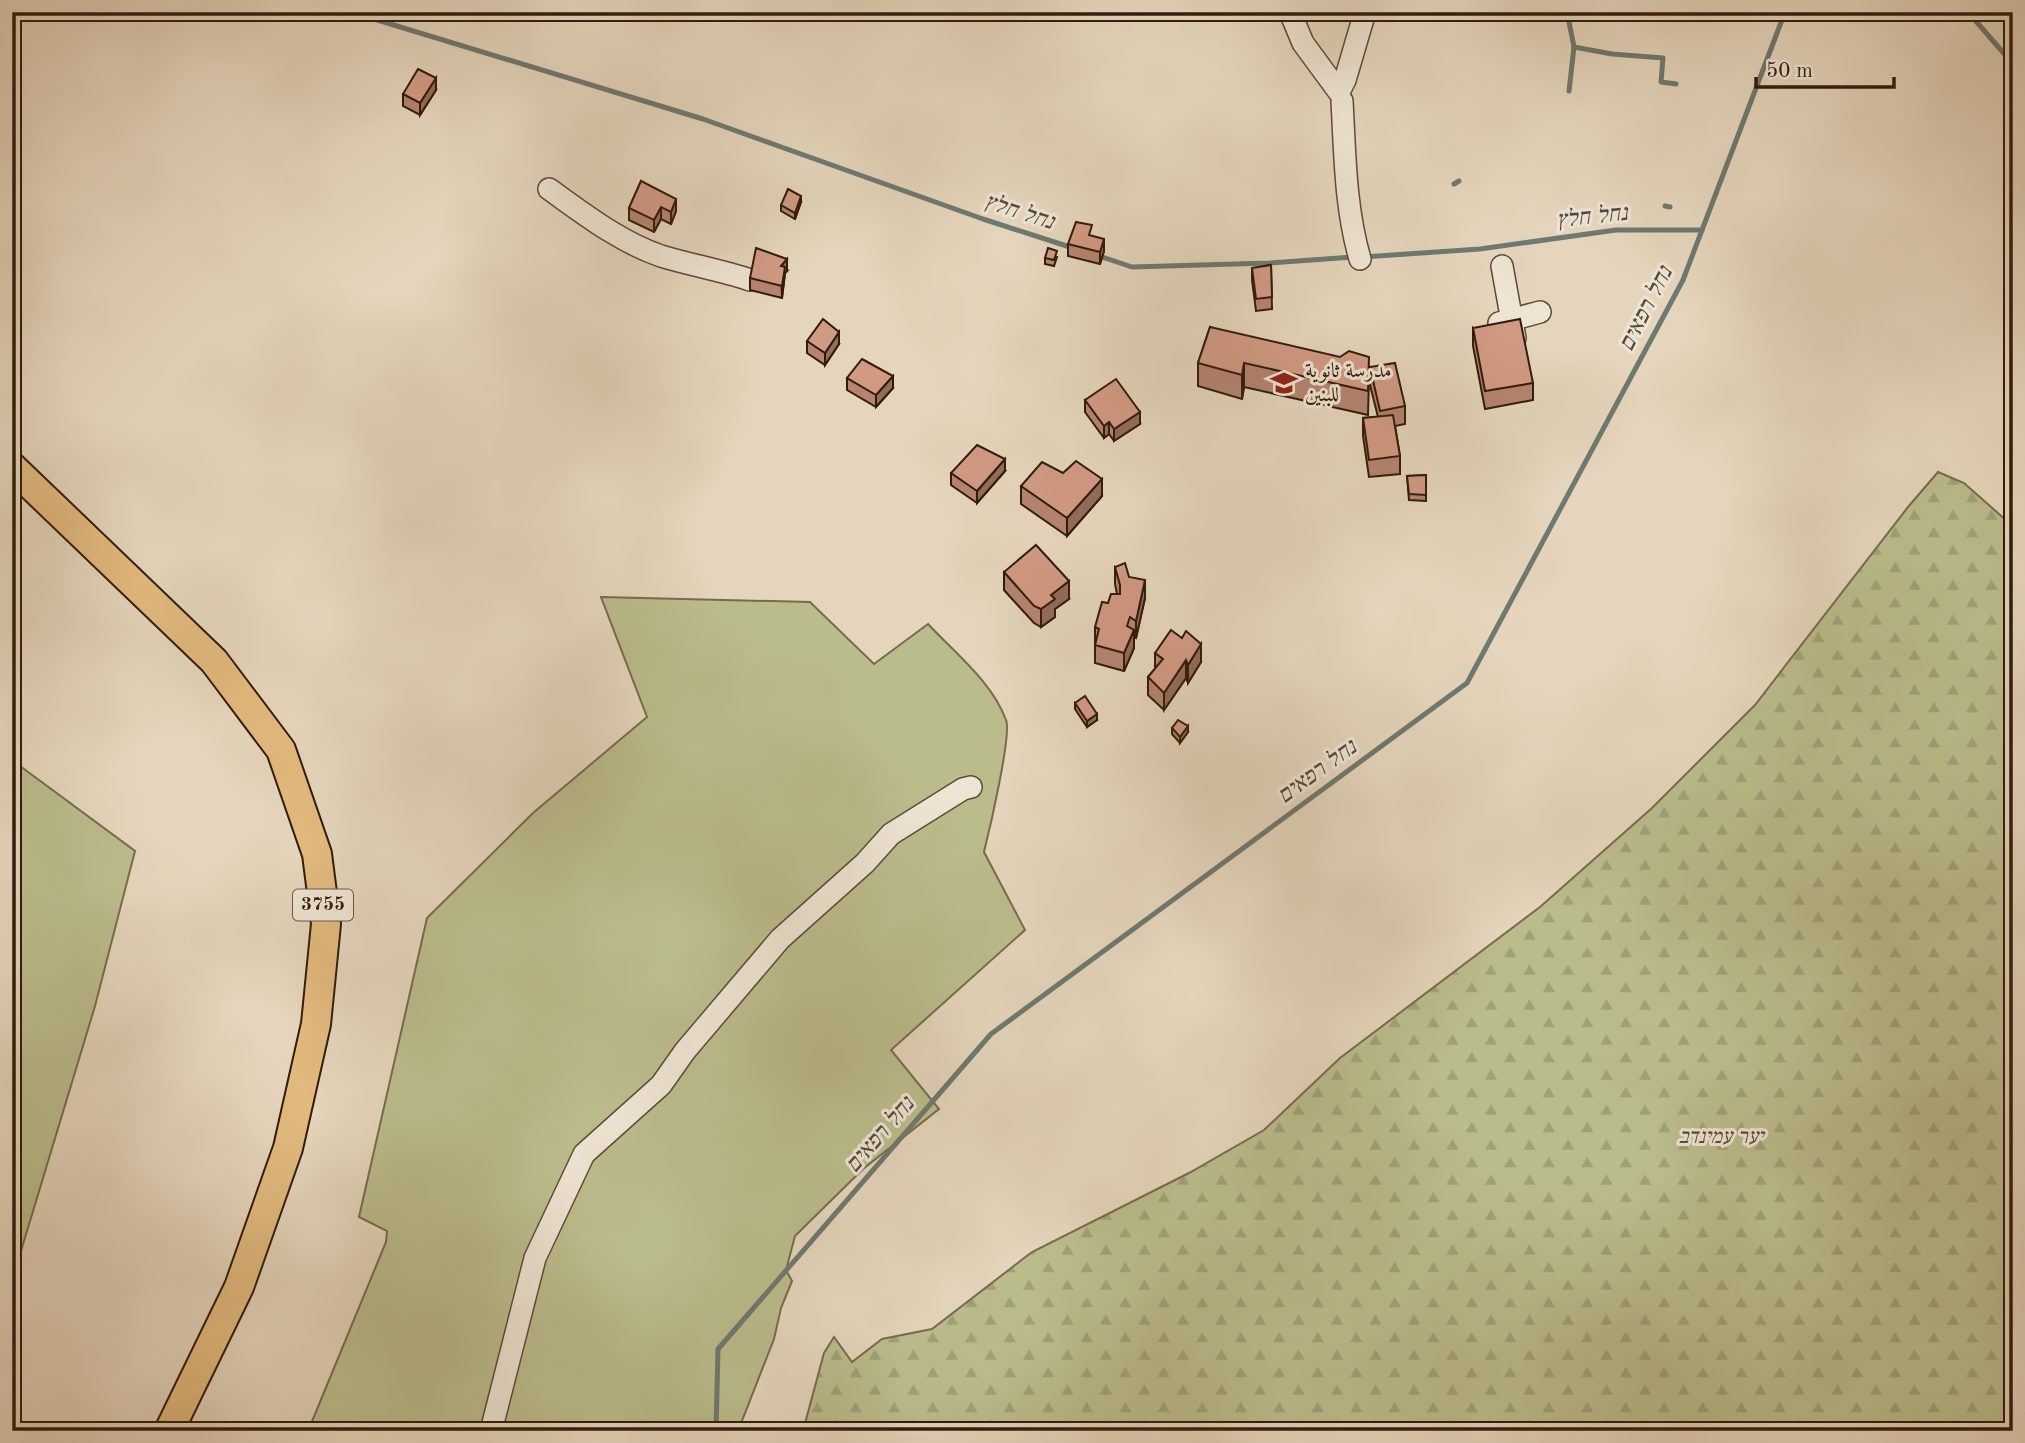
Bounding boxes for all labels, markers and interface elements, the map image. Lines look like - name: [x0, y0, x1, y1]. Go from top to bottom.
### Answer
- scale bar: [1756, 46, 1894, 90]
- text: 50 m: [1766, 61, 1813, 82]
- water label: נחל חלץ: [981, 189, 1059, 235]
- water label: נחל חלץ: [1555, 201, 1631, 232]
- water label: נחל רפאים: [1614, 261, 1678, 355]
- place label: مدرسة ثانوية للبنين: [1305, 361, 1392, 407]
- school or university icon: مدرسة ثانوية للبنين: [1269, 368, 1299, 398]
- water label: נחל רפאים: [1273, 734, 1363, 808]
- road number: 3755: [293, 890, 353, 920]
- water label: נחל רפאים: [841, 1091, 920, 1177]
- park label: יער עמינדב: [1678, 1127, 1766, 1148]

